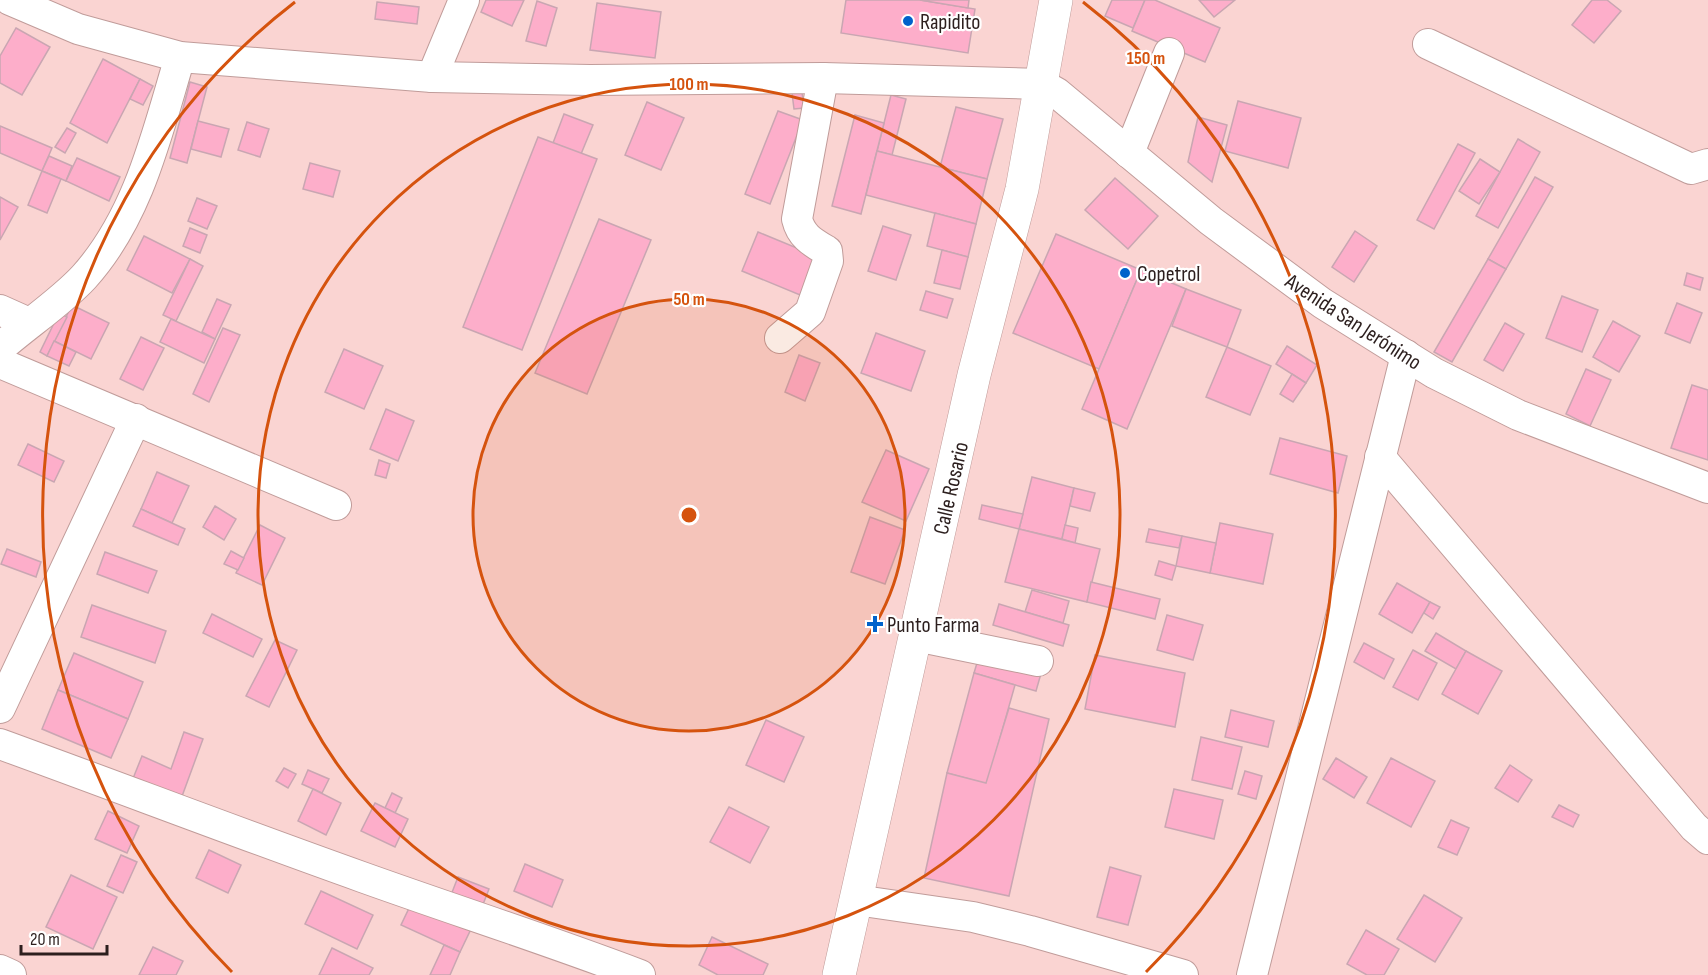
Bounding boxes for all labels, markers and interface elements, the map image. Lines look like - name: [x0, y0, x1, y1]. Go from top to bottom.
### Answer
- place label: Rapidito: [920, 9, 980, 36]
- marker: Rapidito: [901, 14, 915, 28]
- text: 150 m: [1127, 48, 1165, 69]
- text: 100 m: [670, 74, 709, 95]
- place label: Copetrol: [1137, 261, 1200, 288]
- marker: Copetrol: [1118, 266, 1132, 280]
- street label: Avenida San Jerónimo: [1279, 268, 1426, 376]
- text: 50 m: [673, 289, 705, 310]
- street label: Calle Rosario: [928, 439, 975, 537]
- centre of rings: [679, 505, 699, 525]
- place label: Punto Farma: [887, 612, 980, 639]
- marker: Punto Farma: [868, 617, 882, 631]
- scale bar: [21, 918, 106, 956]
- text: 20 m: [30, 929, 60, 950]

